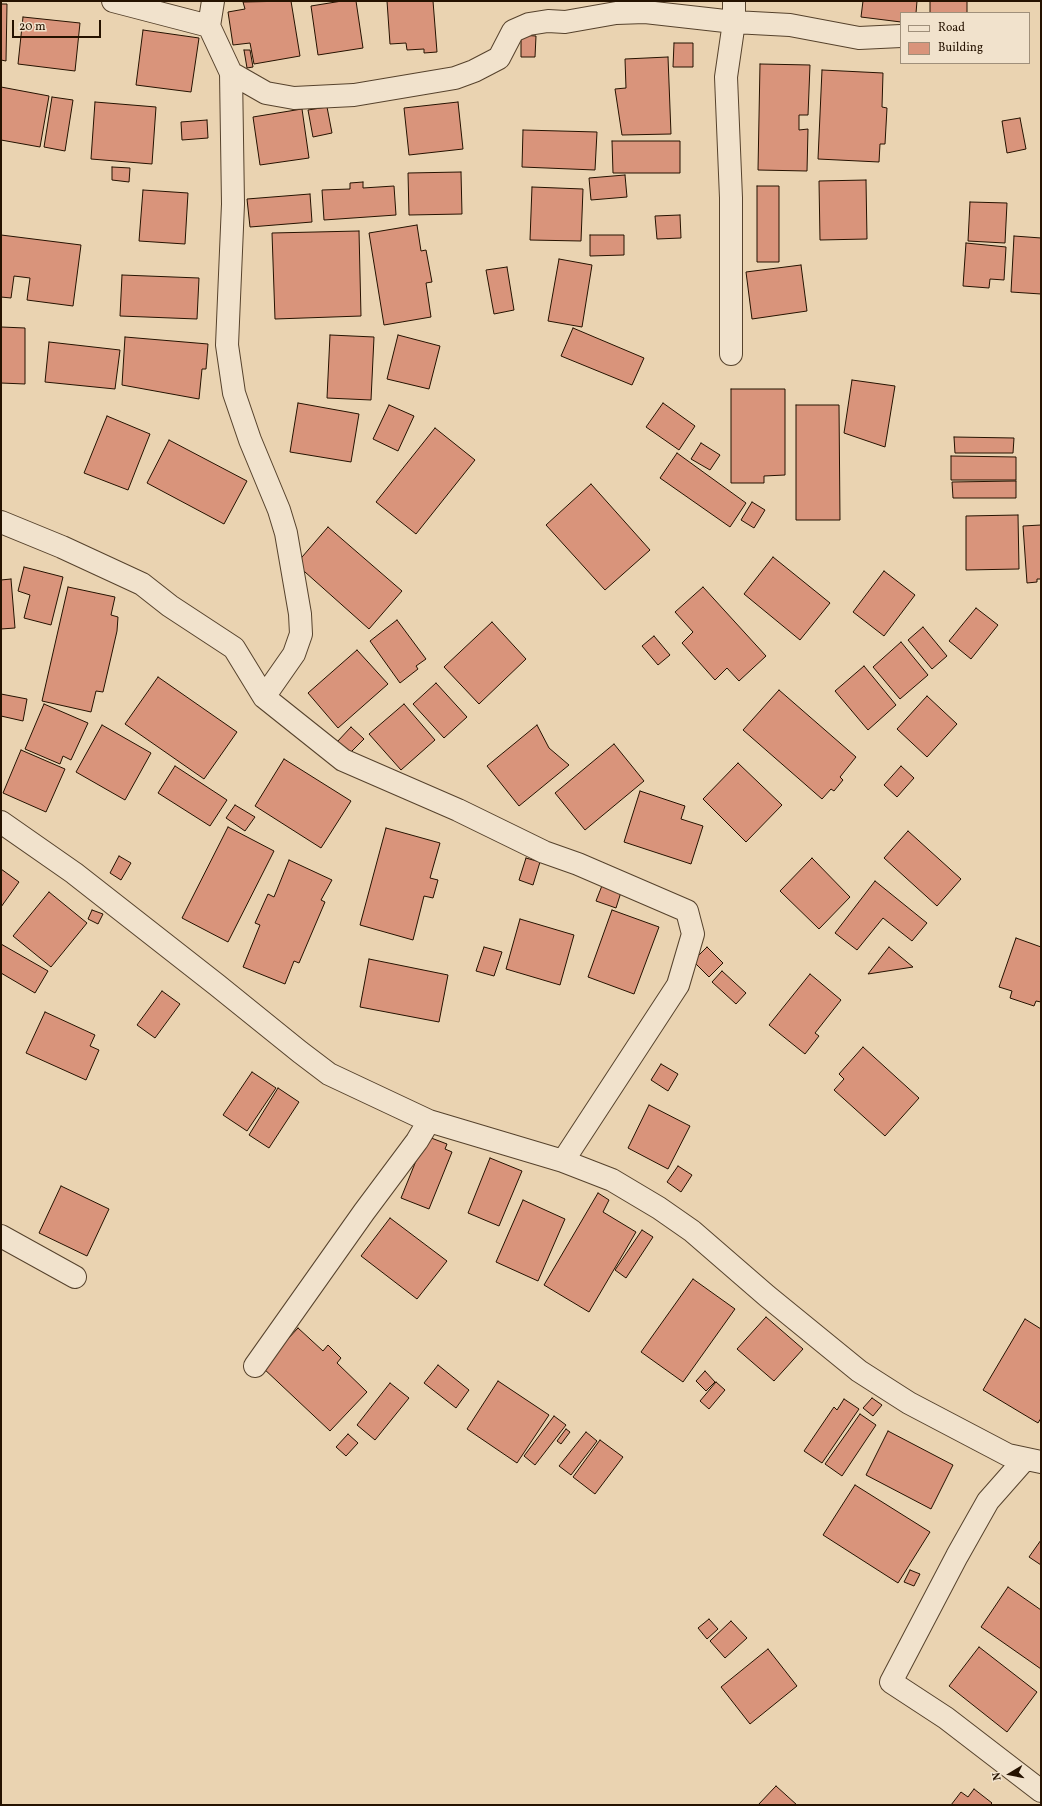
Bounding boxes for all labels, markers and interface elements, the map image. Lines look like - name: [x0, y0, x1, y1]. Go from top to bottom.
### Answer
- scale bar: [14, 12, 103, 38]
- legend: [900, 12, 1030, 64]
- text: 20 m: [19, 19, 46, 35]
- text: Road: [938, 20, 965, 36]
- text: Building: [938, 40, 983, 56]
- north arrow: [990, 1754, 1030, 1794]
- text: N: [990, 1771, 1006, 1781]

